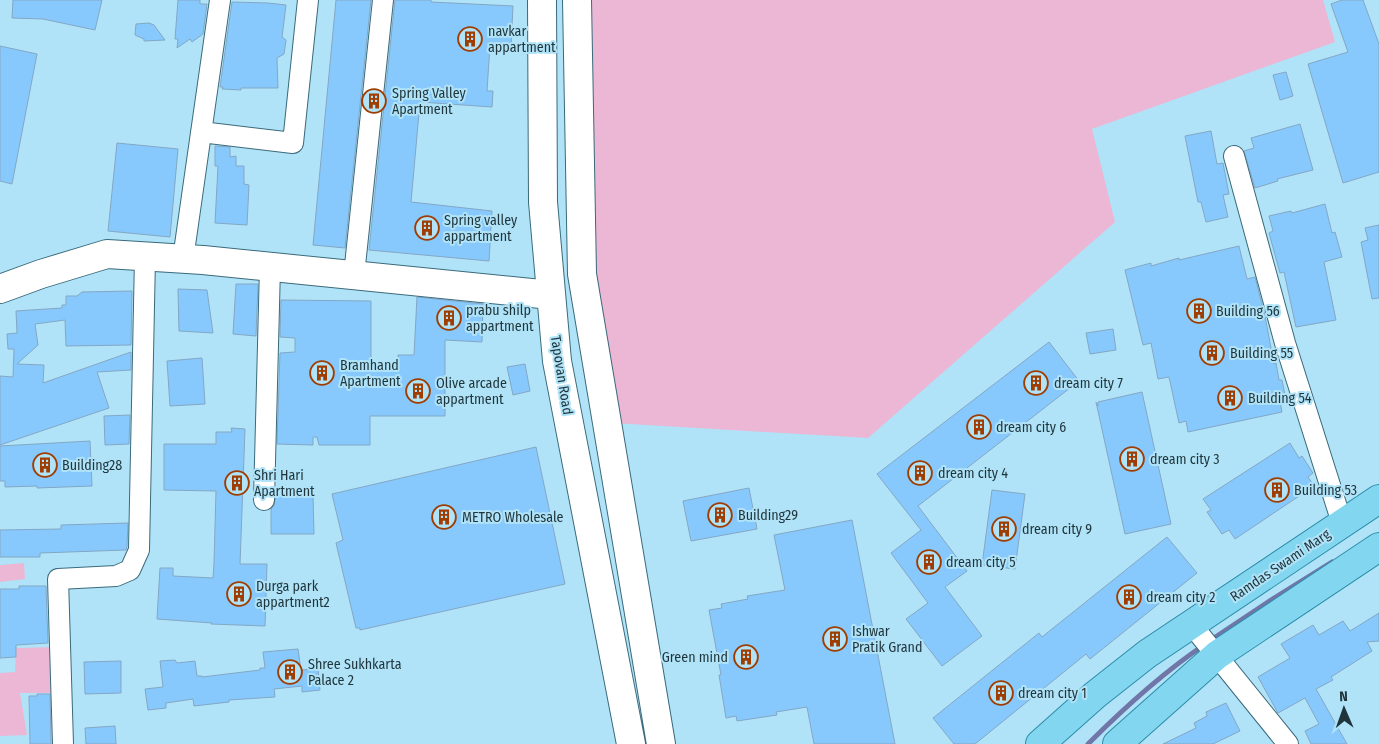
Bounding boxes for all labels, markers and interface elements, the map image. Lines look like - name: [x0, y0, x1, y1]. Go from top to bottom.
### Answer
- place label: navkar appartment: [488, 23, 556, 56]
- building icon: navkar appartment: [457, 26, 483, 52]
- place label: Spring Valley Apartment: [392, 85, 467, 118]
- building icon: Spring Valley Apartment: [361, 88, 387, 114]
- place label: Spring valley appartment: [444, 212, 518, 245]
- building icon: Spring valley appartment: [414, 215, 440, 241]
- building icon: Building 56: [1186, 298, 1212, 324]
- place label: prabu shilp appartment: [466, 302, 534, 335]
- place label: Building 56: [1216, 303, 1280, 320]
- building icon: prabu shilp appartment: [436, 305, 462, 331]
- street label: Tapovan Road: [547, 334, 576, 416]
- building icon: Building 55: [1199, 340, 1225, 366]
- place label: Building 55: [1230, 345, 1293, 362]
- place label: Bramhand Apartment: [340, 357, 401, 390]
- building icon: Bramhand Apartment: [309, 360, 335, 386]
- building icon: dream city 7: [1023, 370, 1049, 396]
- place label: Olive arcade appartment: [436, 375, 507, 408]
- place label: dream city 7: [1054, 375, 1123, 392]
- building icon: Olive arcade appartment: [405, 378, 431, 404]
- building icon: Building 54: [1217, 385, 1243, 411]
- place label: Building 54: [1248, 390, 1312, 407]
- building icon: dream city 6: [966, 414, 992, 440]
- place label: dream city 6: [996, 419, 1066, 436]
- building icon: dream city 3: [1119, 446, 1145, 472]
- place label: dream city 3: [1150, 451, 1220, 468]
- building icon: Building28: [32, 452, 58, 478]
- place label: Building28: [62, 457, 122, 474]
- building icon: dream city 4: [907, 460, 933, 486]
- place label: dream city 4: [938, 465, 1008, 482]
- place label: Shri Hari Apartment: [254, 467, 315, 500]
- building icon: Shri Hari Apartment: [224, 470, 250, 496]
- building icon: Building 53: [1264, 477, 1290, 503]
- place label: Building 53: [1294, 482, 1357, 499]
- building icon: Building29: [707, 502, 733, 528]
- building icon: METRO Wholesale: [431, 504, 457, 530]
- place label: Building29: [738, 507, 798, 524]
- place label: METRO Wholesale: [462, 509, 564, 526]
- building icon: dream city 9: [991, 516, 1017, 542]
- place label: dream city 9: [1022, 521, 1092, 538]
- street label: Ramdas Swami Marg: [1227, 525, 1334, 605]
- building icon: dream city 5: [916, 549, 942, 575]
- place label: dream city 5: [946, 554, 1016, 571]
- place label: Durga park appartment2: [256, 578, 330, 611]
- building icon: Durga park appartment2: [226, 581, 252, 607]
- building icon: dream city 2: [1116, 584, 1142, 610]
- place label: dream city 2: [1146, 589, 1215, 606]
- place label: Ishwar Pratik Grand: [852, 623, 923, 656]
- building icon: Ishwar Pratik Grand: [822, 626, 848, 652]
- building icon: Green mind: [733, 644, 759, 670]
- place label: Green mind: [662, 649, 728, 666]
- place label: Shree Sukhkarta Palace 2: [308, 656, 402, 689]
- building icon: Shree Sukhkarta Palace 2: [277, 659, 303, 685]
- building icon: dream city 1: [988, 680, 1014, 706]
- north arrow: [1319, 684, 1369, 734]
- place label: dream city 1: [1018, 685, 1087, 702]
- text: N: [1339, 688, 1348, 705]

